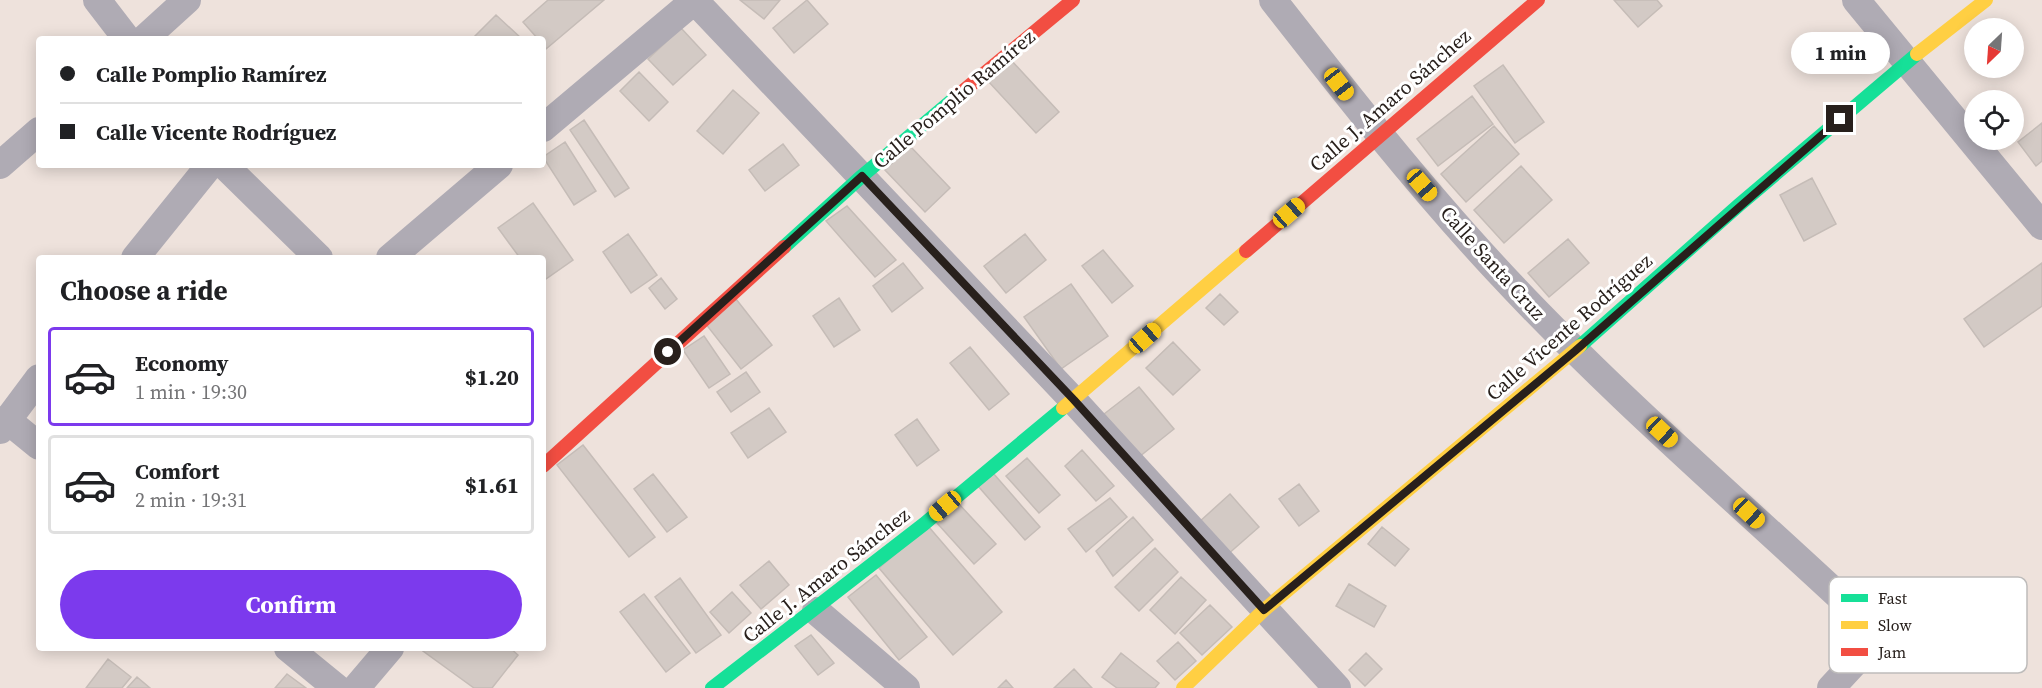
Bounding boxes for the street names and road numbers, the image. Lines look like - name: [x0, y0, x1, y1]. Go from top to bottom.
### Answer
- street label: Calle J. Amaro Sánchez: [1303, 22, 1477, 178]
- street label: Calle Pomplio Ramírez: [867, 23, 1041, 175]
- street label: Calle Santa Cruz: [1434, 200, 1552, 326]
- street label: Calle Vicente Rodríguez: [1480, 247, 1658, 407]
- street label: Calle J. Amaro Sánchez: [736, 501, 916, 649]

